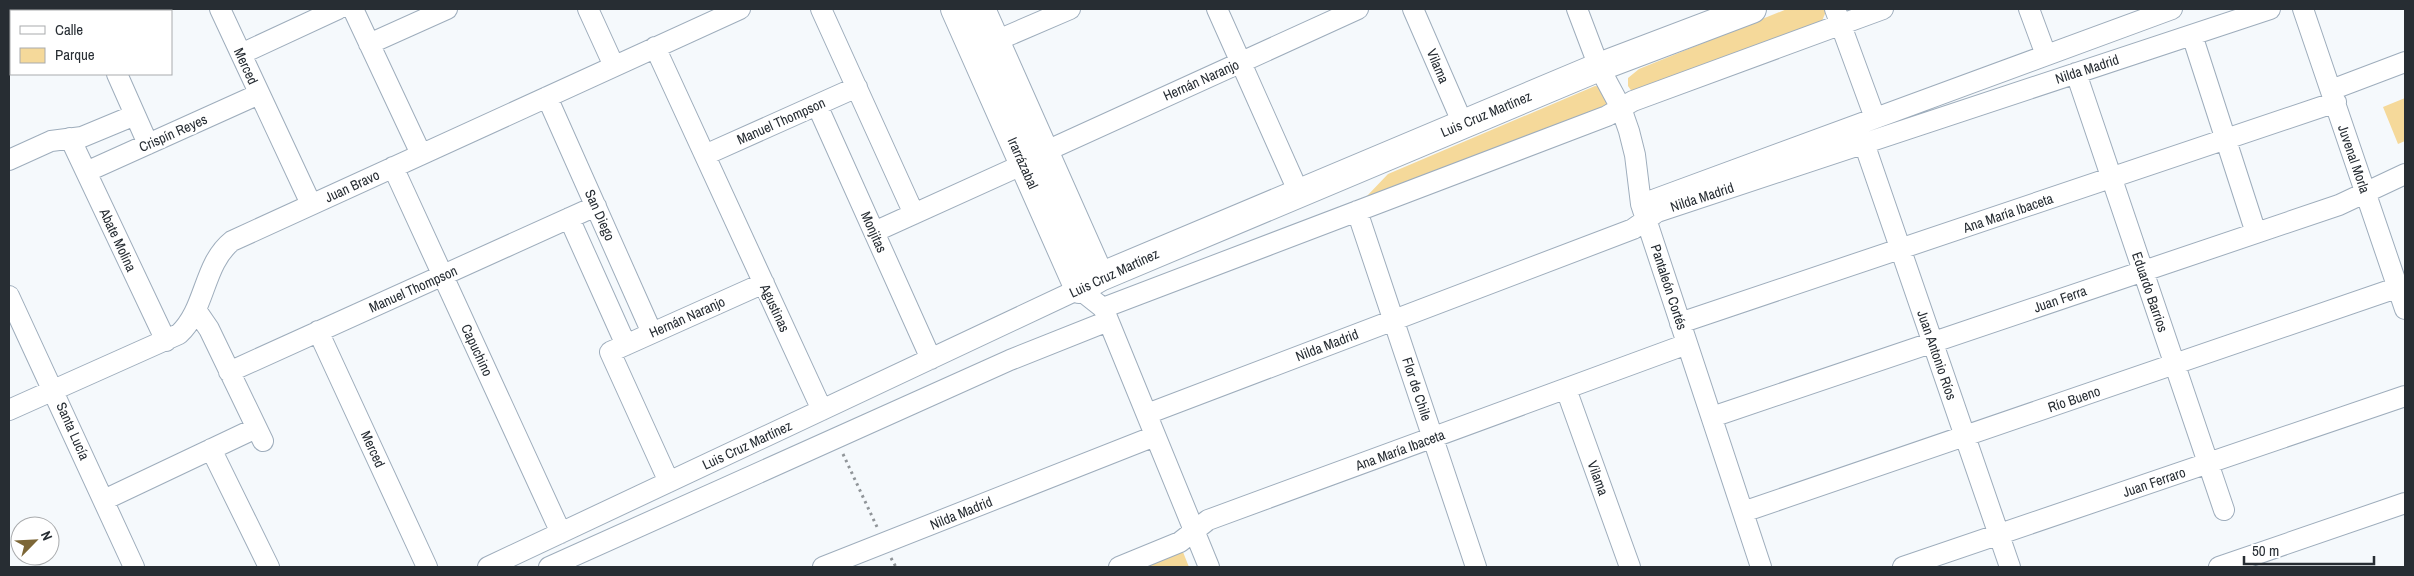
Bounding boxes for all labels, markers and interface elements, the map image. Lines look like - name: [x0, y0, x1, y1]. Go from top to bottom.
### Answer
- legend: [10, 10, 172, 75]
- text: Calle: [55, 19, 83, 40]
- text: Parque: [55, 44, 95, 65]
- street label: Merced: [230, 45, 262, 87]
- street label: Vilama: [1423, 46, 1453, 86]
- street label: Nilda Madrid: [2053, 50, 2121, 88]
- street label: Hernán Naranjo: [1160, 55, 1242, 105]
- street label: Luis Cruz Martínez: [1438, 87, 1534, 141]
- street label: Manuel Thompson: [734, 93, 828, 149]
- street label: Crispín Reyes: [136, 110, 210, 156]
- street label: Juvenal Morla: [2334, 122, 2374, 196]
- street label: Irarrázabal: [1004, 134, 1042, 192]
- street label: Juan Bravo: [322, 166, 382, 206]
- street label: Nilda Madrid: [1668, 178, 1736, 216]
- street label: San Diego: [581, 187, 619, 243]
- street label: Ana María Ibaceta: [1960, 189, 2056, 237]
- street label: Abate Molina: [95, 205, 141, 275]
- street label: Monjitas: [857, 209, 891, 256]
- street label: Pantaleón Cortés: [1647, 242, 1691, 332]
- street label: Luis Cruz Martínez: [1066, 244, 1162, 302]
- street label: Eduardo Barrios: [2128, 250, 2172, 335]
- street label: Manuel Thompson: [366, 261, 460, 317]
- street label: Agustinas: [756, 280, 794, 335]
- street label: Juan Ferra: [2031, 281, 2089, 316]
- street label: Hernán Naranjo: [646, 292, 728, 342]
- street label: Juan Antonio Ríos: [1913, 308, 1961, 403]
- street label: Capuchino: [457, 321, 497, 379]
- street label: Nilda Madrid: [1293, 325, 1361, 365]
- street label: Flor de Chile: [1398, 355, 1436, 423]
- street label: Río Bueno: [2045, 382, 2103, 416]
- street label: Santa Lucía: [52, 399, 94, 463]
- street label: Luis Cruz Martínez: [699, 416, 795, 474]
- street label: Ana María Ibaceta: [1352, 425, 1448, 475]
- street label: Merced: [357, 428, 389, 470]
- street label: Vilama: [1583, 458, 1613, 498]
- street label: Juan Ferraro: [2120, 463, 2188, 501]
- street label: Nilda Madrid: [927, 492, 995, 534]
- north arrow: [10, 516, 60, 566]
- text: N: [37, 528, 57, 543]
- scale bar: [2244, 534, 2374, 566]
- text: 50 m: [2252, 540, 2279, 561]

